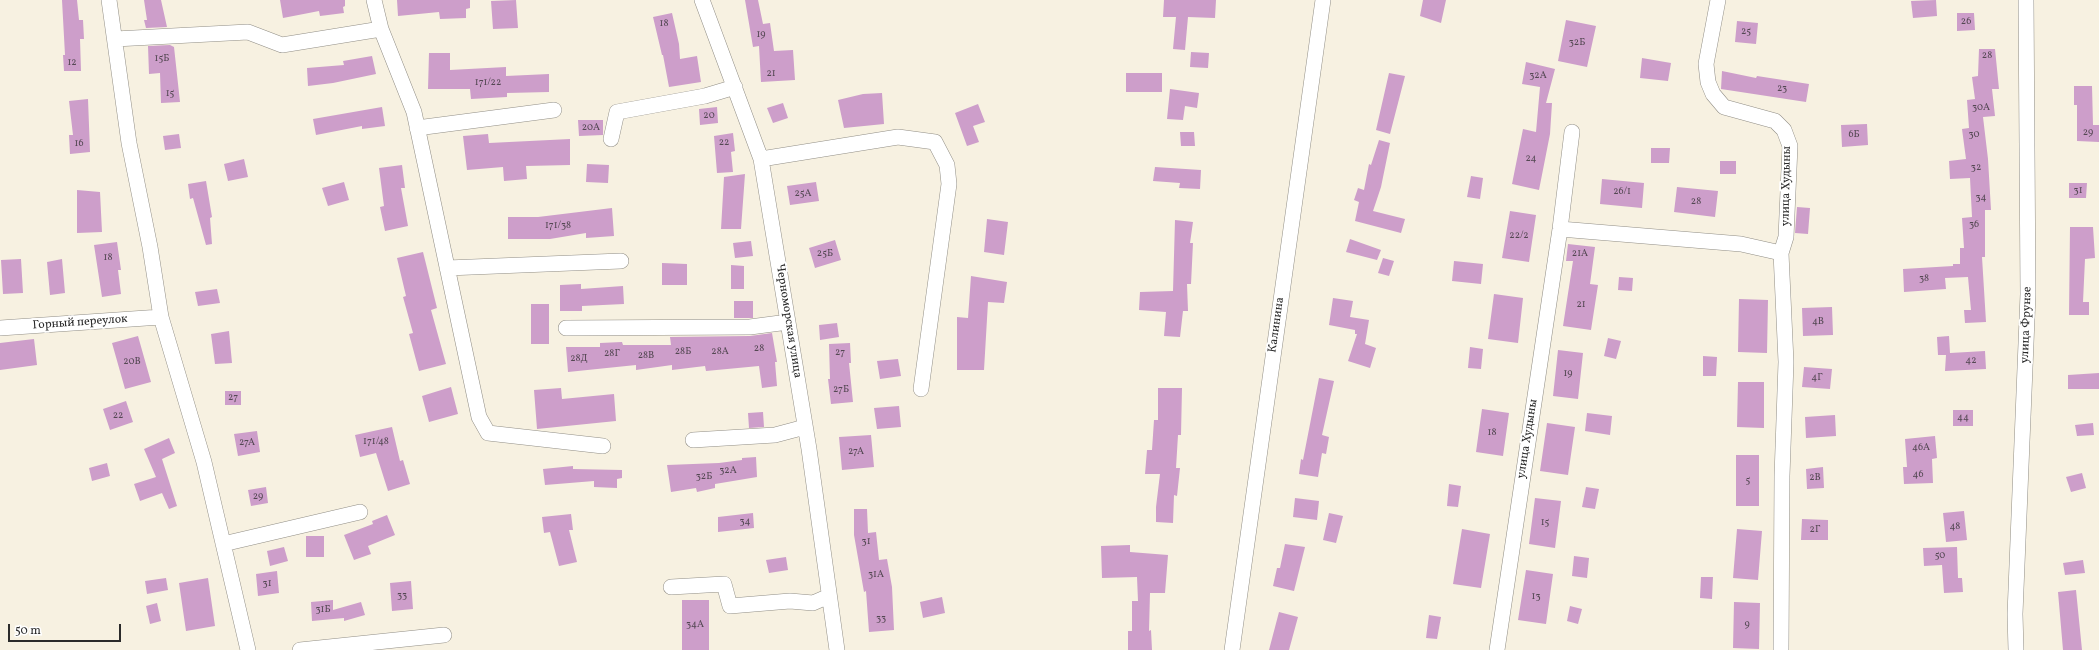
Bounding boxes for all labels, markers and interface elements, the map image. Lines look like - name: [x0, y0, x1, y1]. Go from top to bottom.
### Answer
- house number: 26: [1961, 16, 1971, 28]
- house number: 18: [660, 18, 668, 30]
- house number: 25: [1741, 26, 1751, 38]
- house number: 19: [756, 29, 766, 41]
- house number: 32Б: [1569, 37, 1585, 49]
- house number: 28: [1982, 50, 1992, 62]
- house number: 15Б: [155, 53, 169, 65]
- house number: 12: [67, 57, 77, 69]
- house number: 21: [766, 68, 776, 80]
- house number: 32А: [1529, 70, 1547, 82]
- house number: 171/22: [475, 77, 501, 89]
- house number: 23: [1777, 83, 1787, 95]
- house number: 15: [166, 88, 174, 100]
- house number: 30А: [1972, 102, 1990, 114]
- house number: 20: [703, 110, 715, 122]
- house number: 20А: [582, 122, 600, 134]
- house number: 29: [2083, 127, 2093, 139]
- house number: 6Б: [1848, 129, 1860, 141]
- house number: 30: [1969, 129, 1979, 141]
- house number: 22: [719, 137, 729, 149]
- house number: 16: [75, 138, 83, 150]
- street label: улица Худыны: [1779, 146, 1795, 226]
- house number: 24: [1525, 153, 1537, 165]
- house number: 32: [1971, 162, 1981, 174]
- house number: 31: [2073, 185, 2083, 197]
- house number: 26/1: [1613, 186, 1631, 198]
- house number: 25А: [794, 188, 812, 200]
- house number: 34: [1975, 192, 1987, 204]
- house number: 28: [1691, 196, 1701, 208]
- house number: 36: [1969, 219, 1979, 231]
- house number: 171/38: [545, 220, 571, 232]
- house number: 22/2: [1509, 230, 1529, 242]
- house number: 25Б: [817, 248, 833, 260]
- house number: 21А: [1572, 248, 1588, 260]
- house number: 18: [104, 252, 112, 264]
- street label: Черноморская улица: [772, 263, 804, 379]
- house number: 38: [1919, 273, 1929, 285]
- street label: улица Фрунзе: [2018, 286, 2036, 364]
- street label: Калинина: [1266, 296, 1288, 354]
- house number: 21: [1576, 299, 1586, 311]
- street label: Горный переулок: [32, 312, 128, 334]
- house number: 4В: [1812, 316, 1824, 328]
- house number: 28: [754, 343, 764, 355]
- house number: 28Б: [675, 346, 691, 358]
- house number: 28А: [711, 346, 729, 358]
- house number: 27: [835, 347, 845, 359]
- house number: 28Г: [604, 348, 620, 360]
- house number: 28В: [638, 350, 654, 362]
- house number: 28Д: [570, 353, 588, 365]
- house number: 42: [1965, 355, 1977, 367]
- house number: 20В: [123, 356, 141, 368]
- house number: 19: [1563, 368, 1573, 380]
- house number: 4Г: [1811, 372, 1823, 384]
- house number: 27Б: [833, 384, 849, 396]
- house number: 27: [228, 392, 238, 404]
- street label: улица Худыны: [1515, 398, 1541, 480]
- house number: 22: [113, 410, 123, 422]
- house number: 44: [1957, 412, 1969, 424]
- house number: 18: [1488, 427, 1496, 439]
- house number: 171/48: [363, 436, 389, 448]
- house number: 27А: [239, 437, 255, 449]
- house number: 46А: [1912, 442, 1930, 454]
- house number: 27А: [848, 446, 864, 458]
- house number: 32А: [719, 465, 737, 477]
- house number: 46: [1913, 469, 1923, 481]
- house number: 32Б: [696, 471, 712, 483]
- house number: 2В: [1809, 472, 1821, 484]
- house number: 5: [1746, 475, 1750, 487]
- house number: 29: [253, 491, 263, 503]
- house number: 34: [739, 516, 751, 528]
- house number: 15: [1541, 517, 1549, 529]
- house number: 48: [1950, 521, 1960, 533]
- house number: 2Г: [1810, 524, 1820, 536]
- house number: 31: [861, 536, 871, 548]
- house number: 50: [1935, 550, 1945, 562]
- house number: 31А: [868, 569, 884, 581]
- house number: 31: [262, 578, 272, 590]
- house number: 33: [397, 590, 407, 602]
- house number: 13: [1531, 591, 1541, 603]
- house number: 31Б: [315, 604, 331, 616]
- house number: 33: [876, 613, 886, 625]
- scale bar: [10, 616, 123, 642]
- house number: 34А: [686, 619, 704, 631]
- house number: 9: [1744, 619, 1750, 631]
- text: 50 m: [15, 623, 41, 639]

